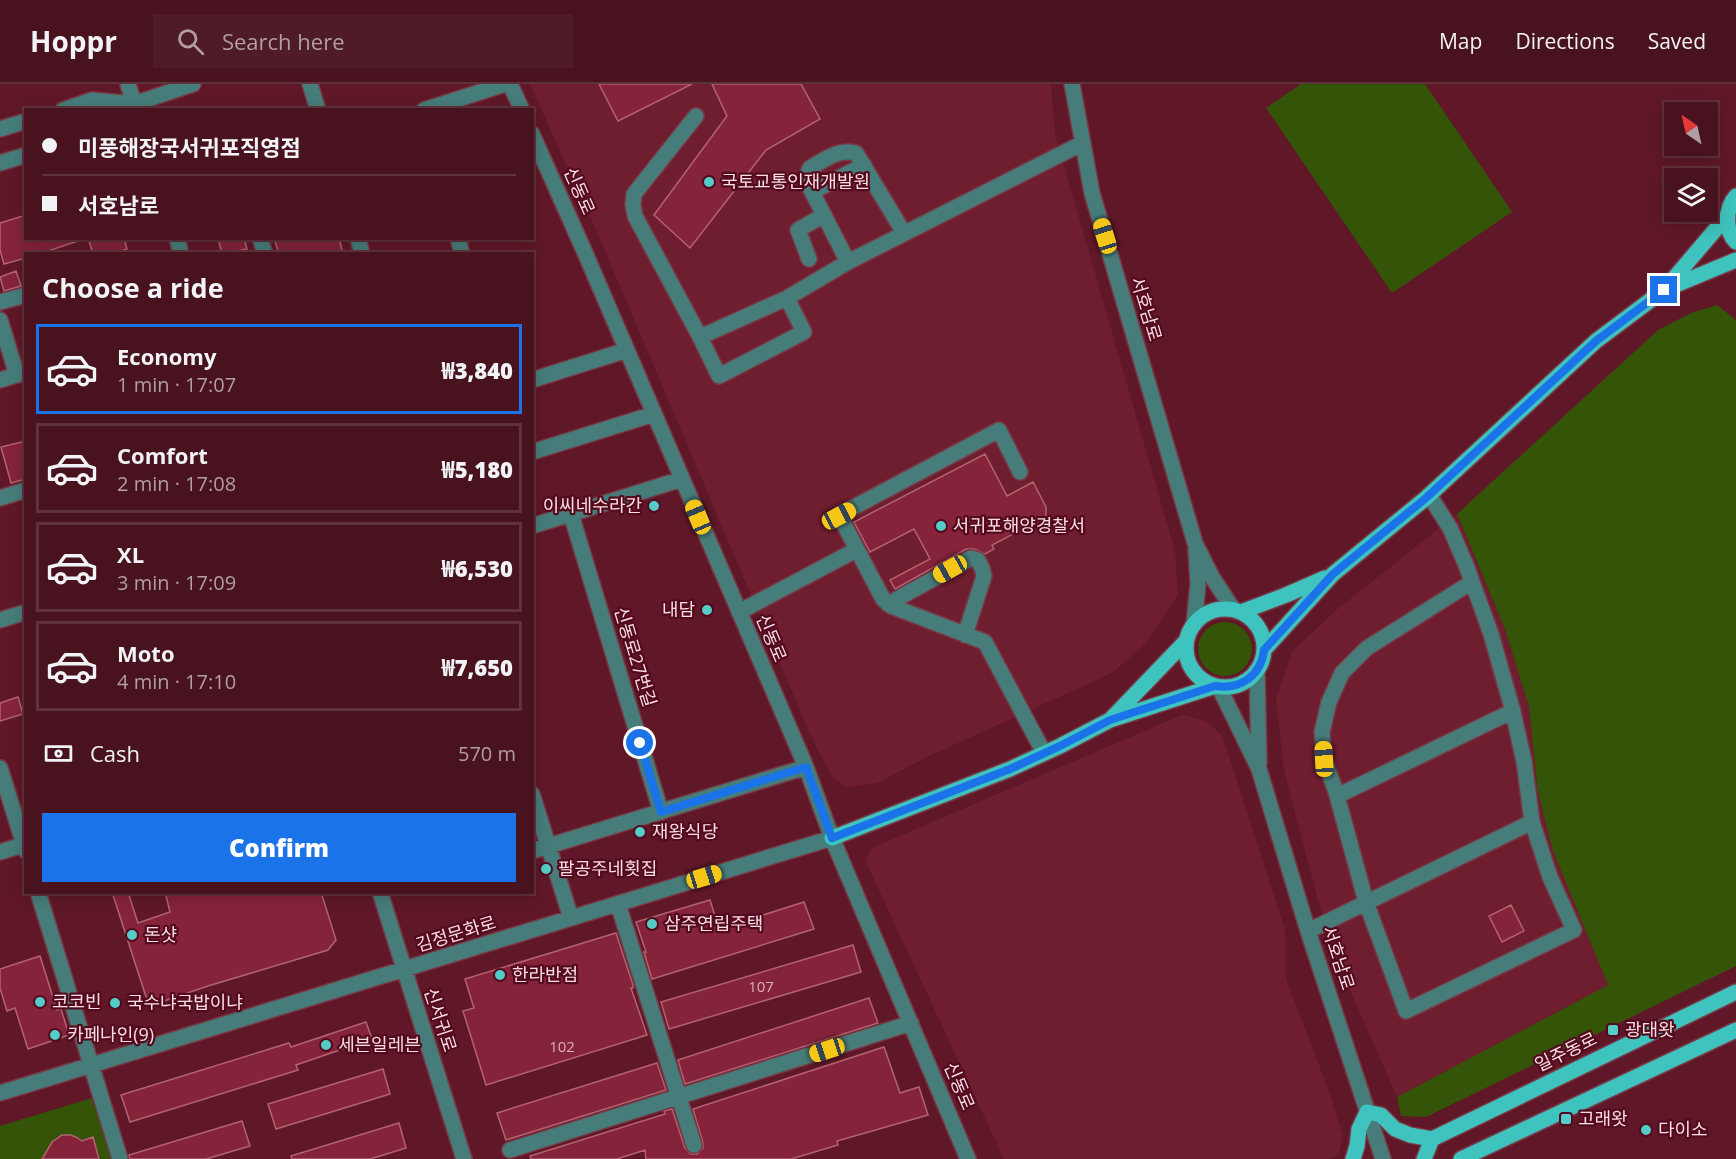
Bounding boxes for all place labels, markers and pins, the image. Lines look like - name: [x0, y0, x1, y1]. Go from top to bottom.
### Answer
- place label: 국토교통인재개발원: [721, 169, 870, 193]
- marker: 국토교통인재개발원: [702, 175, 716, 189]
- place label: 이씨네수라간: [543, 493, 642, 517]
- marker: 이씨네수라간: [647, 499, 661, 513]
- place label: 서귀포해양경찰서: [953, 513, 1085, 537]
- marker: 서귀포해양경찰서: [934, 519, 948, 533]
- place label: 내담: [662, 597, 695, 621]
- marker: 내담: [700, 603, 714, 617]
- place label: 재왕식당: [652, 819, 718, 843]
- marker: 재왕식당: [633, 825, 647, 839]
- place label: 팔공주네횟집: [558, 856, 657, 880]
- marker: 팔공주네횟집: [539, 862, 553, 876]
- place label: 삼주연립주택: [664, 911, 763, 935]
- marker: 삼주연립주택: [645, 917, 659, 931]
- place label: 돈샷: [144, 922, 177, 946]
- marker: 돈샷: [125, 928, 139, 942]
- place label: 한라반점: [512, 962, 578, 986]
- marker: 한라반점: [493, 968, 507, 982]
- place label: 코코빈: [52, 989, 102, 1013]
- place label: 국수냐국밥이냐: [127, 990, 243, 1014]
- marker: 코코빈: [33, 995, 47, 1009]
- marker: 국수냐국밥이냐: [108, 996, 122, 1010]
- place label: 광대왓: [1625, 1017, 1675, 1041]
- place label: 카페나인(9): [67, 1022, 154, 1046]
- marker: 광대왓: [1606, 1023, 1620, 1037]
- marker: 카페나인(9): [48, 1028, 62, 1042]
- place label: 세븐일레븐: [338, 1032, 421, 1056]
- marker: 세븐일레븐: [319, 1038, 333, 1052]
- place label: 고래왓: [1578, 1106, 1628, 1130]
- marker: 고래왓: [1559, 1112, 1573, 1126]
- place label: 다이소: [1658, 1117, 1708, 1141]
- marker: 다이소: [1639, 1123, 1653, 1137]

